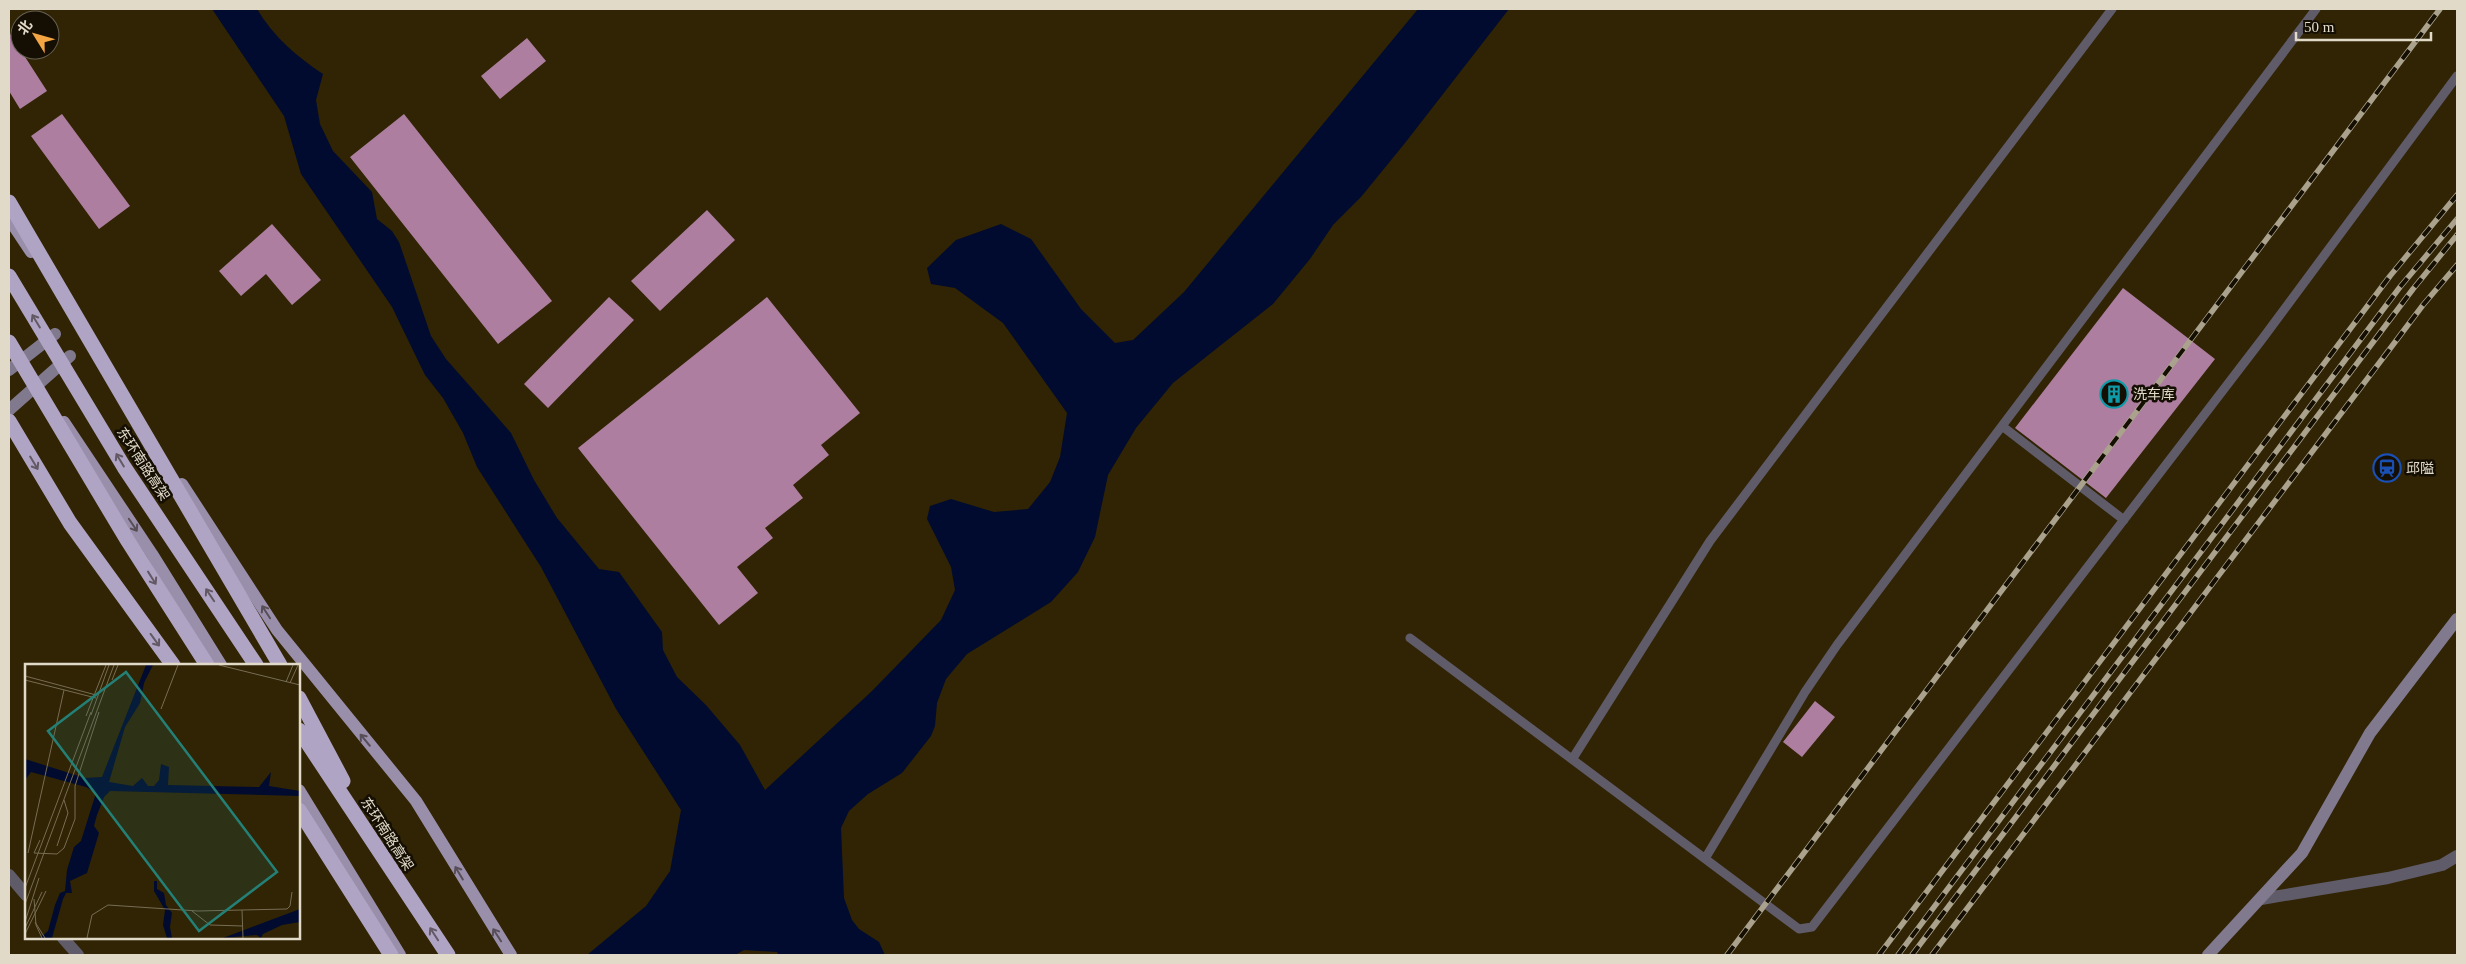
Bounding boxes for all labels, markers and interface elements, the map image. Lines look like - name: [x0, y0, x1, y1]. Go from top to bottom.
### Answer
- north arrow: [10, 10, 60, 60]
- scale bar: [2296, 10, 2431, 42]
- text: 北: [15, 17, 35, 38]
- text: 50 m: [2304, 19, 2335, 35]
- one-way arrow: [31, 314, 41, 328]
- building icon: 洗车库: [2099, 379, 2129, 409]
- place label: 洗车库: [2133, 386, 2175, 402]
- street label: 东环南路高架: [114, 425, 172, 503]
- one-way arrow: [115, 453, 125, 467]
- station icon: 邱隘: [2372, 453, 2402, 483]
- one-way arrow: [29, 455, 39, 469]
- place label: 邱隘: [2406, 461, 2434, 476]
- one-way arrow: [128, 518, 138, 532]
- one-way arrow: [147, 571, 157, 585]
- one-way arrow: [204, 589, 214, 603]
- one-way arrow: [260, 605, 271, 619]
- one-way arrow: [150, 633, 160, 647]
- inset map: [25, 664, 300, 939]
- one-way arrow: [359, 734, 371, 747]
- street label: 东环南路高架: [358, 795, 416, 873]
- one-way arrow: [453, 866, 463, 880]
- one-way arrow: [428, 927, 439, 941]
- one-way arrow: [492, 928, 502, 942]

